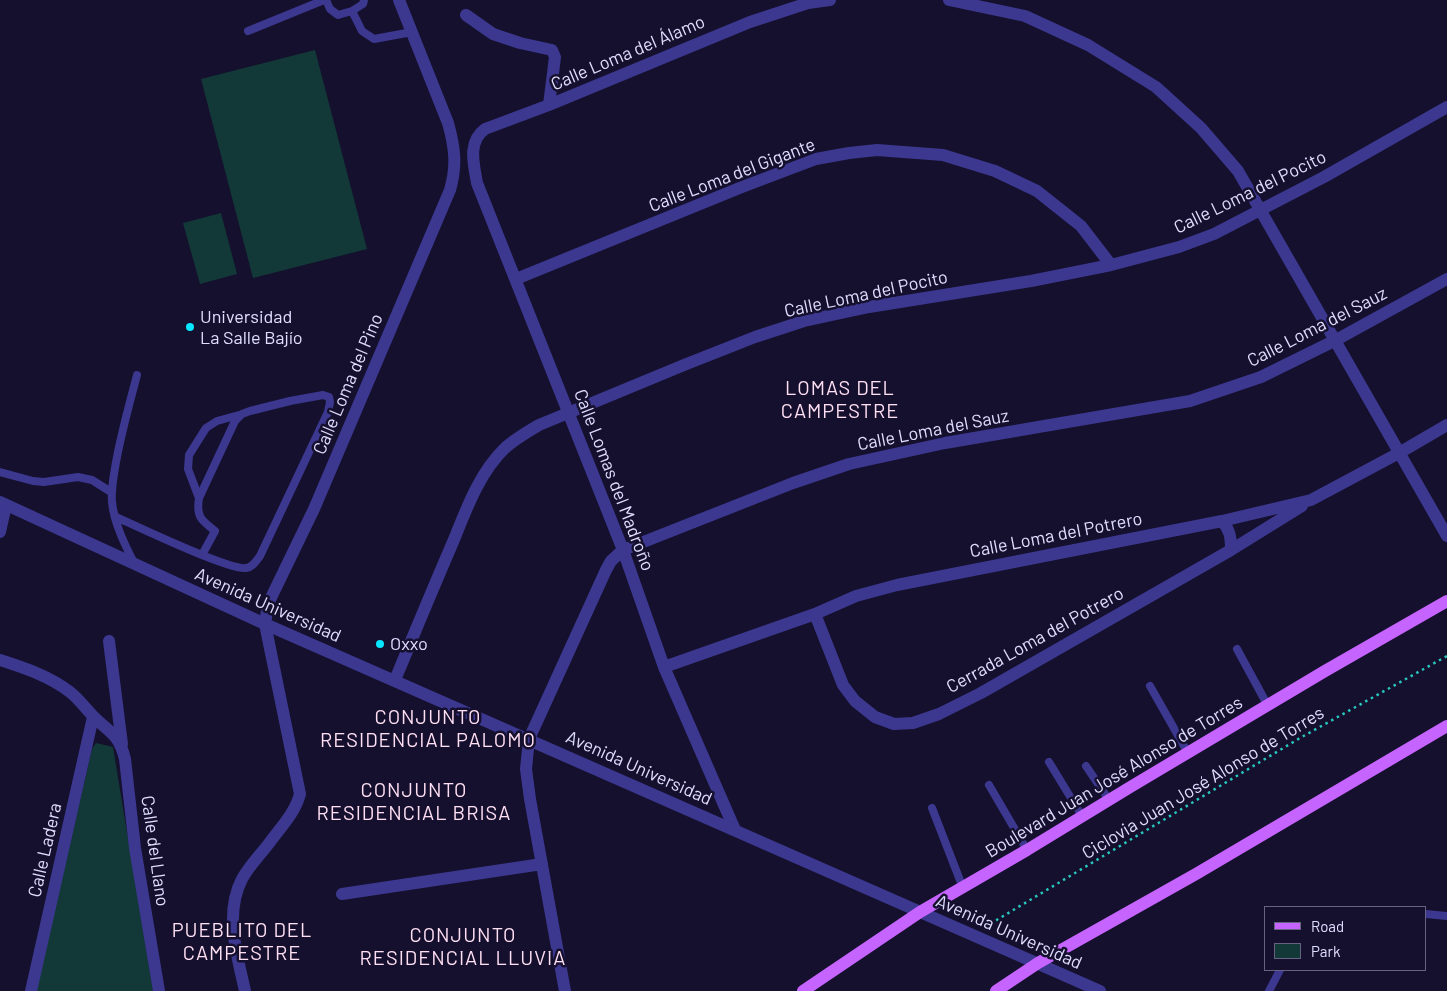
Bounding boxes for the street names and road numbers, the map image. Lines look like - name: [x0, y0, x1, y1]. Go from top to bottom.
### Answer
- street label: Calle Loma del Álamo: [548, 11, 708, 95]
- street label: Calle Loma del Gigante: [646, 133, 818, 217]
- street label: Calle Loma del Pocito: [1170, 146, 1330, 238]
- street label: Calle Loma del Pocito: [782, 266, 950, 322]
- street label: Calle Loma del Sauz: [1244, 282, 1390, 372]
- street label: Calle Loma del Pino: [309, 310, 387, 458]
- street label: Calle Lomas del Madroño: [569, 386, 659, 574]
- street label: Calle Loma del Sauz: [856, 405, 1010, 455]
- street label: Calle Loma del Potrero: [968, 508, 1144, 562]
- street label: Avenida Universidad: [192, 563, 344, 647]
- street label: Cerrada Loma del Potrero: [943, 582, 1127, 698]
- street label: Boulevard Juan José Alonso de Torres: [982, 692, 1246, 862]
- street label: Ciclovia Juan José Alonso de Torres: [1078, 702, 1328, 864]
- street label: Avenida Universidad: [563, 726, 715, 810]
- street label: Calle del Llano: [137, 794, 173, 908]
- street label: Calle Ladera: [24, 801, 66, 899]
- street label: Avenida Universidad: [933, 890, 1085, 974]

